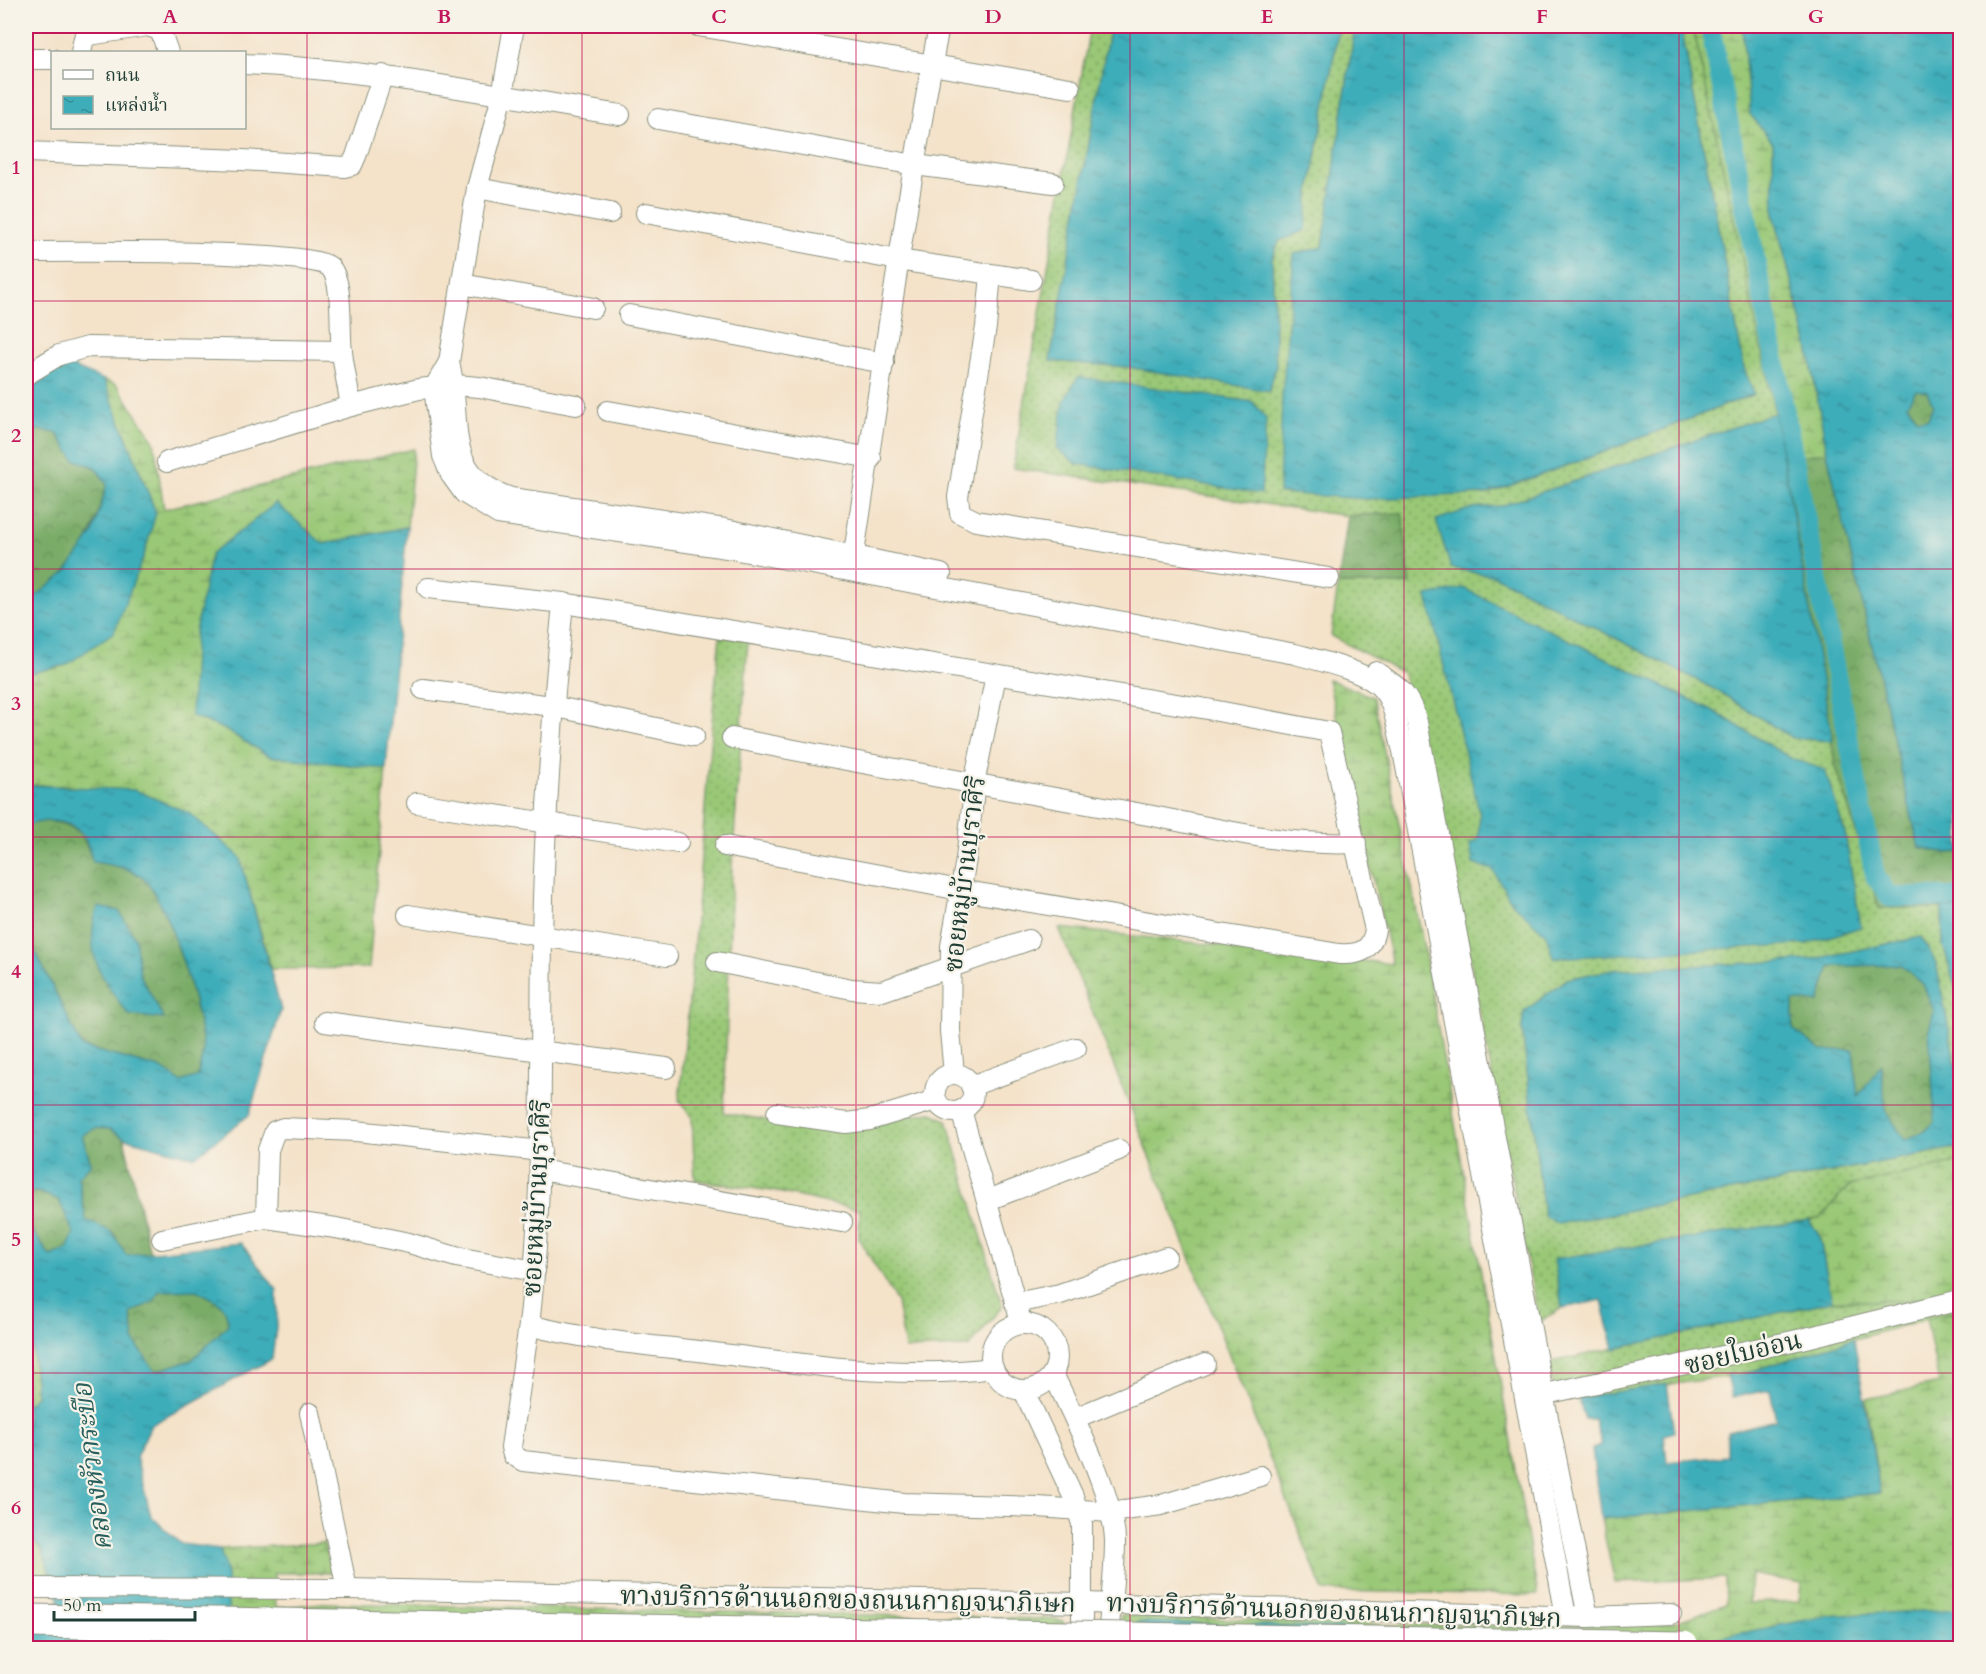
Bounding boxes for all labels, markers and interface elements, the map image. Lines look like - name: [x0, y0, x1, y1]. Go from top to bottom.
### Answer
- text: A: [162, 3, 178, 30]
- text: B: [437, 3, 451, 30]
- text: C: [711, 3, 727, 30]
- text: D: [984, 3, 1002, 30]
- text: E: [1261, 3, 1273, 30]
- text: F: [1536, 3, 1548, 30]
- text: G: [1808, 3, 1824, 30]
- legend: [51, 51, 246, 129]
- text: ถนน: [105, 63, 140, 88]
- text: แหล่งน้ำ: [105, 91, 168, 118]
- text: 1: [11, 154, 21, 181]
- text: 2: [11, 422, 21, 449]
- text: 3: [11, 690, 21, 717]
- street label: ซอยหมู่บ้านบุราศิริ: [935, 774, 994, 974]
- text: 4: [11, 958, 21, 985]
- street label: ซอยหมู่บ้านบุราศิริ: [514, 1098, 559, 1298]
- text: 5: [11, 1226, 21, 1253]
- street label: ซอยใบอ่อน: [1681, 1321, 1805, 1383]
- water label: คลองหัวกระบือ: [64, 1380, 121, 1553]
- text: 6: [11, 1494, 21, 1521]
- street label: ทางบริการด้านนอกของถนนกาญจนาภิเษก: [620, 1578, 1076, 1621]
- scale bar: [54, 1584, 195, 1622]
- street label: ทางบริการด้านนอกของถนนกาญจนาภิเษก: [1106, 1585, 1562, 1636]
- text: 50 m: [63, 1593, 102, 1618]

